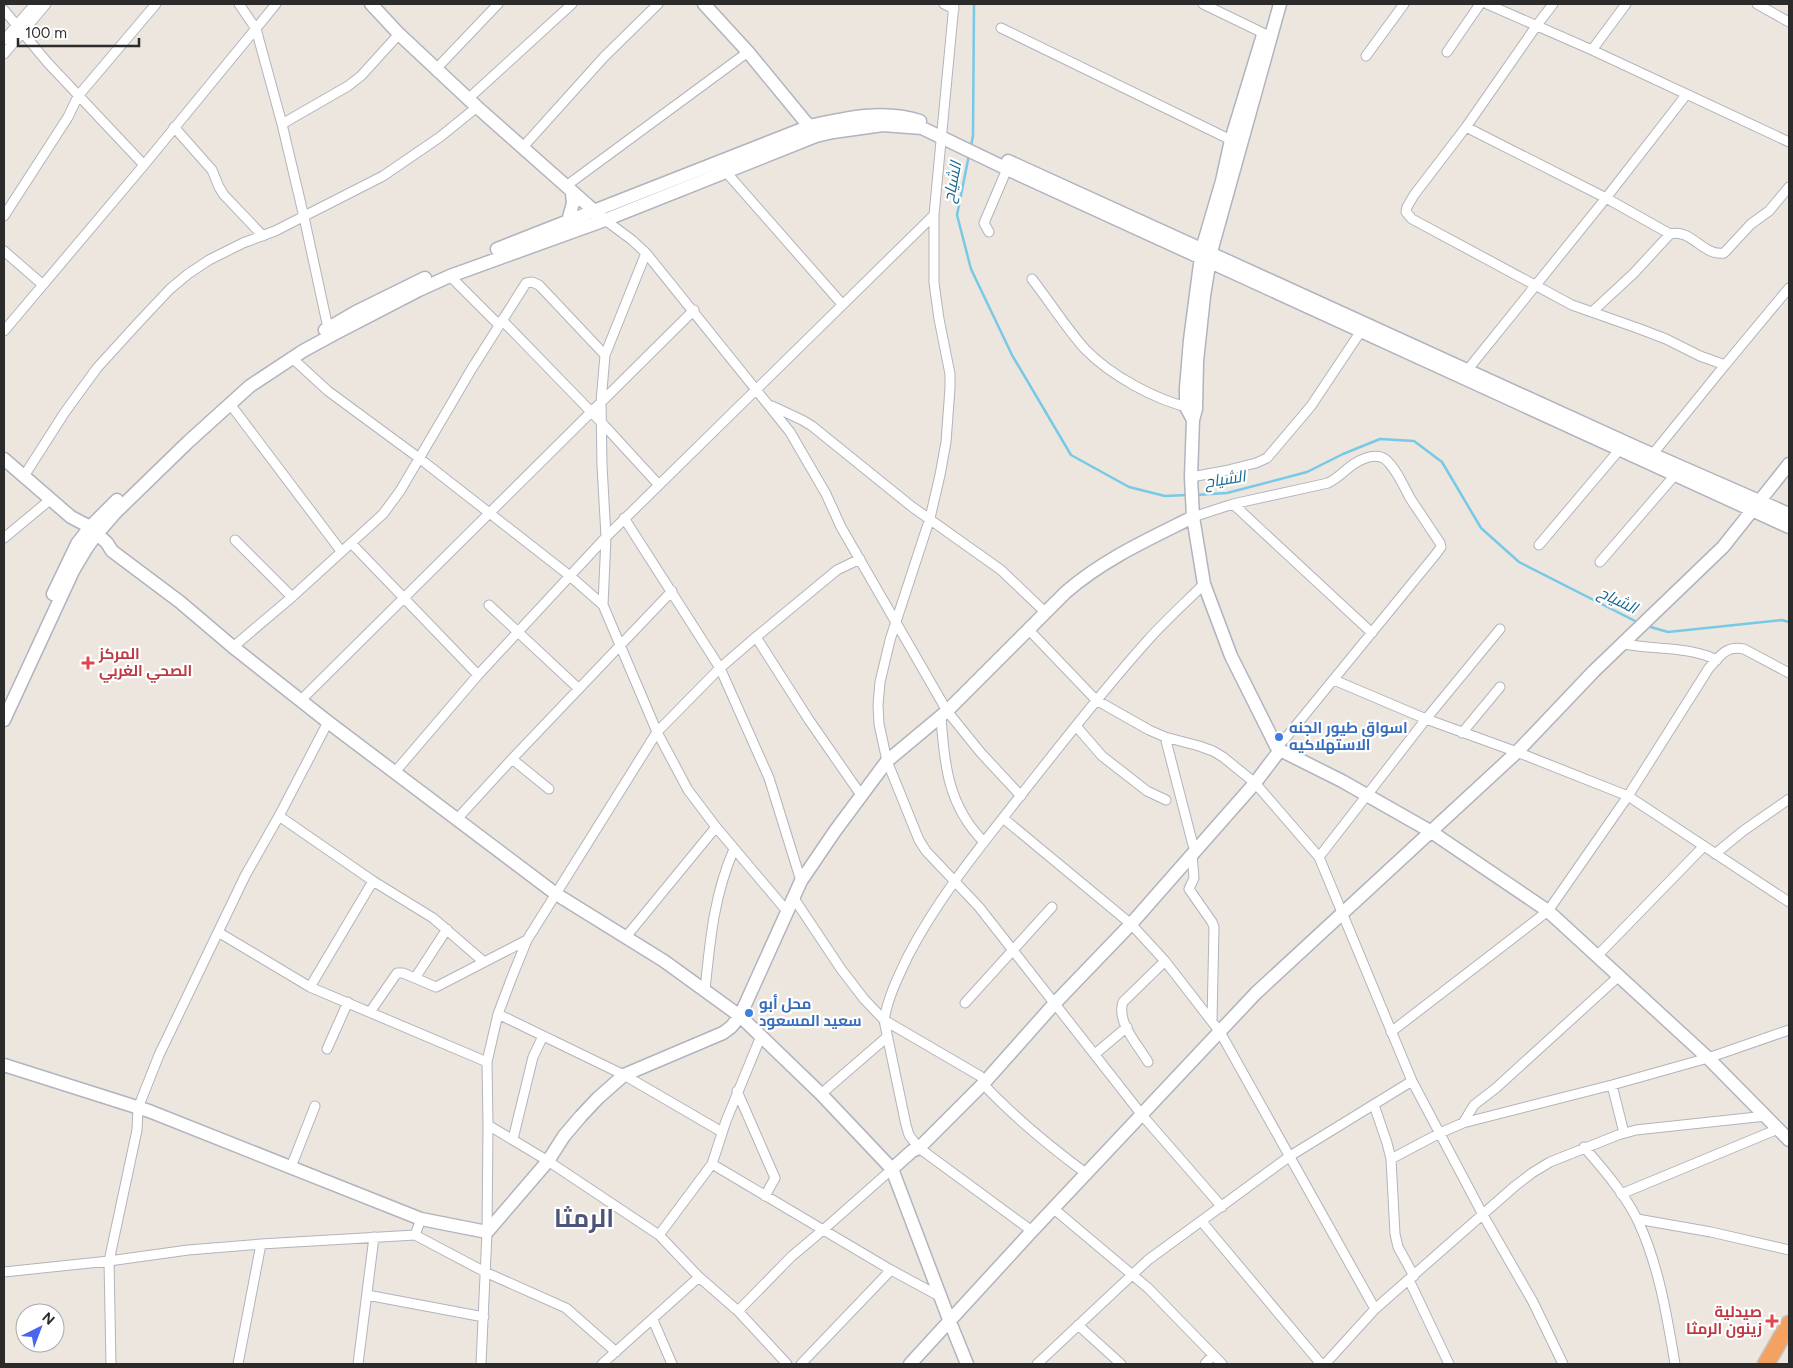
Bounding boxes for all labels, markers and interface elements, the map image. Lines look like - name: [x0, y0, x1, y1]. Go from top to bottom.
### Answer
- scale bar: [18, 15, 139, 47]
- text: 100 m: [25, 24, 67, 42]
- water label: الشياح: [939, 158, 968, 205]
- water label: الشياح: [1202, 466, 1249, 494]
- water label: الشياح: [1594, 582, 1642, 620]
- place label: المركز الصحي الغربي: [98, 645, 192, 683]
- marker: المركز الصحي الغربي: [81, 656, 95, 670]
- place label: اسواق طيور الجنه الاستهلاكيه: [1289, 719, 1408, 754]
- marker: اسواق طيور الجنه الاستهلاكيه: [1273, 731, 1285, 743]
- place label: محل أبو سعيد المسعود: [759, 994, 862, 1030]
- marker: محل أبو سعيد المسعود: [743, 1007, 755, 1019]
- district label: الرمثا: [554, 1203, 614, 1233]
- north arrow: [15, 1303, 65, 1353]
- place label: صيدلية زينون الرمثا: [1686, 1303, 1762, 1338]
- text: N: [39, 1309, 58, 1329]
- marker: صيدلية زينون الرمثا: [1766, 1315, 1778, 1327]

